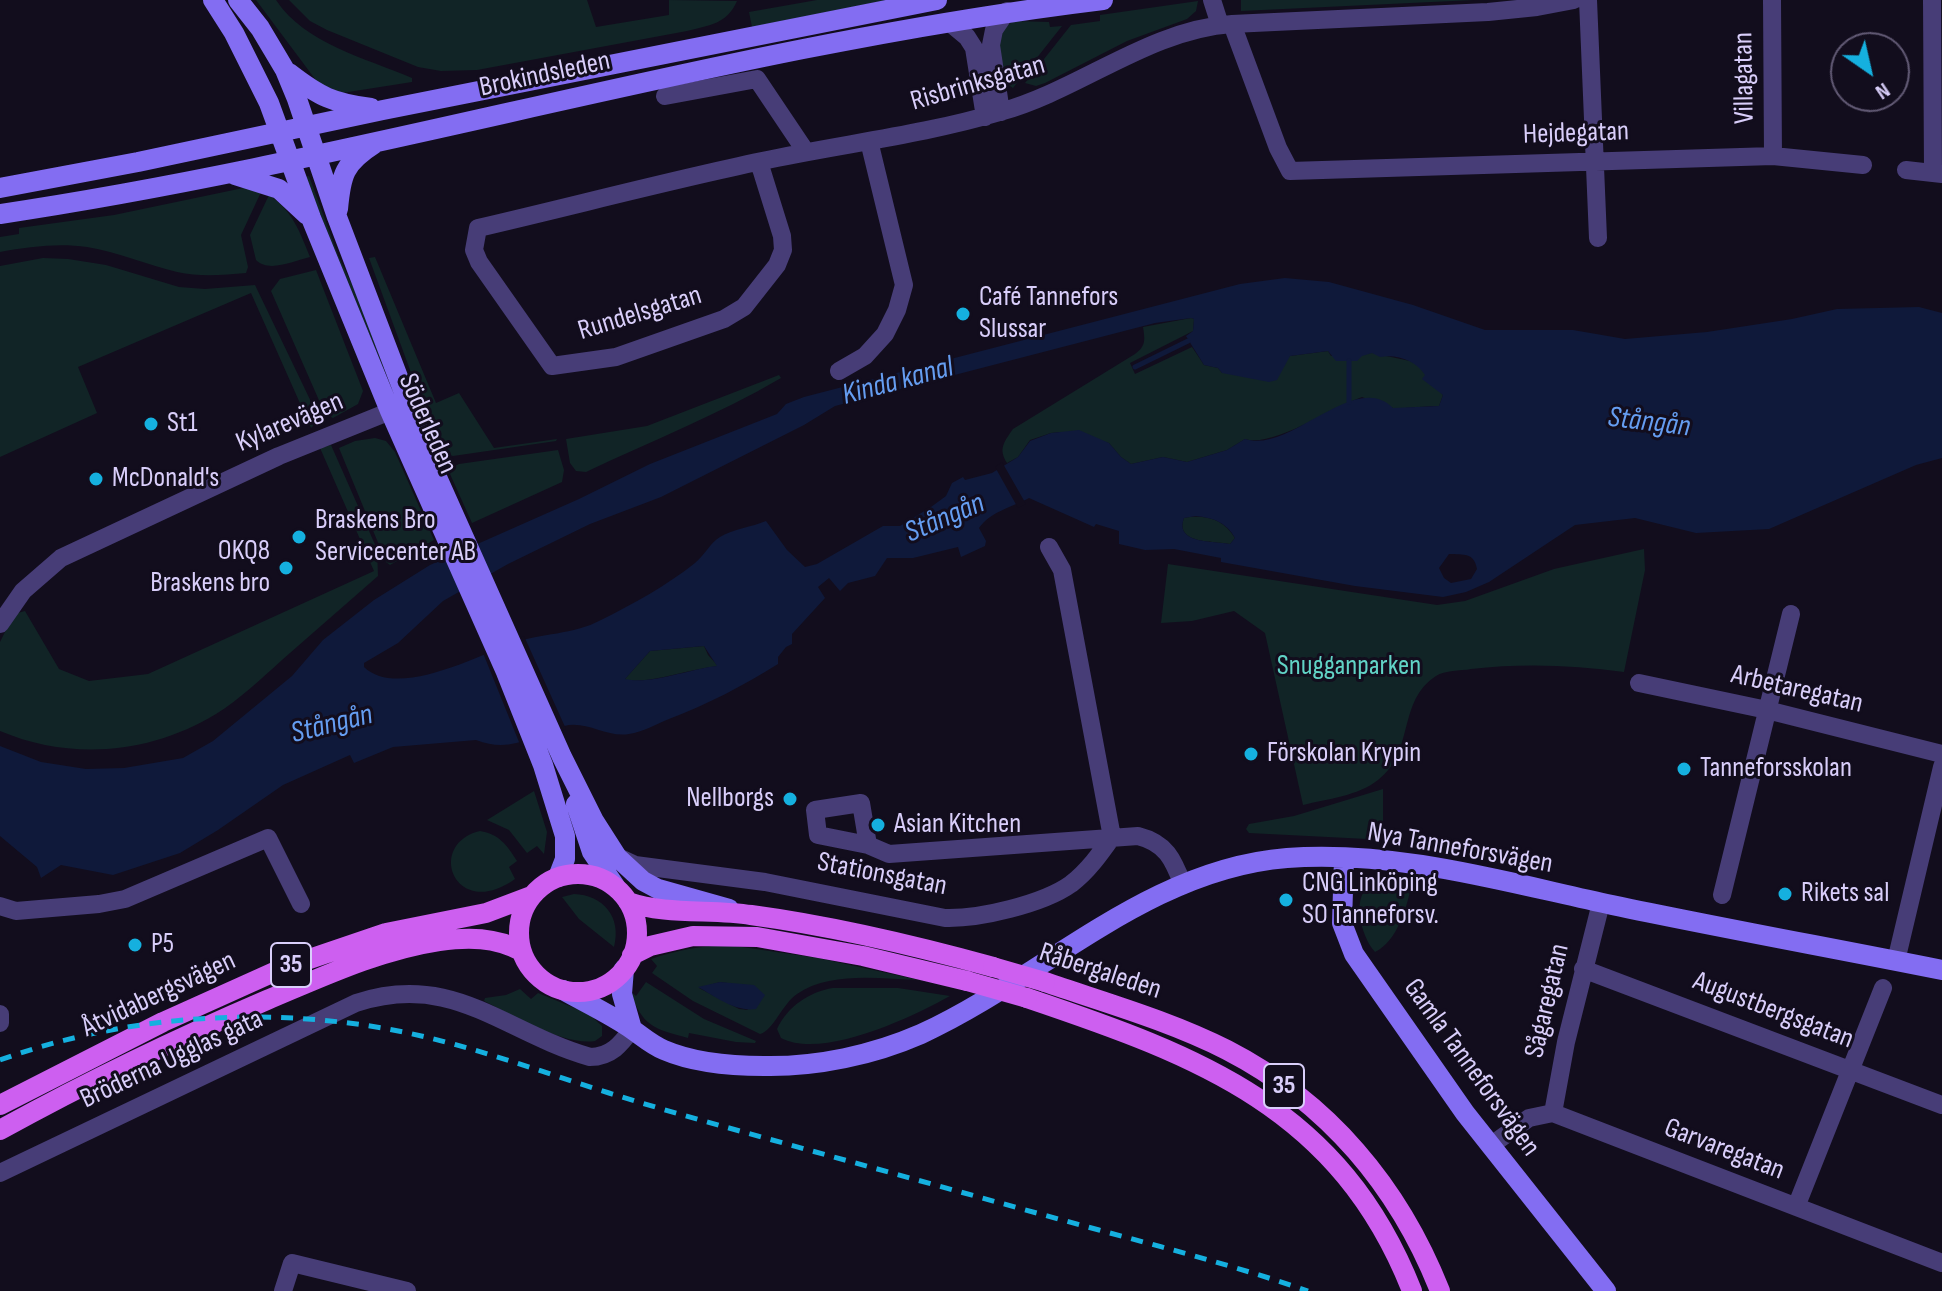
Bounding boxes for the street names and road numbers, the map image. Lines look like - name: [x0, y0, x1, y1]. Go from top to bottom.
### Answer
- street label: Villagatan: [1727, 32, 1763, 124]
- street label: Brokindsleden: [477, 45, 613, 105]
- street label: Risbrinksgatan: [907, 49, 1049, 119]
- street label: Hejdegatan: [1522, 115, 1630, 153]
- street label: Rundelsgatan: [574, 279, 706, 349]
- street label: Söderleden: [390, 369, 464, 479]
- street label: Kylarevägen: [231, 385, 349, 461]
- street label: Arbetaregatan: [1728, 659, 1866, 721]
- street label: Nya Tanneforsvägen: [1365, 816, 1555, 882]
- street label: Stationsgatan: [814, 846, 950, 904]
- street label: Råbergaleden: [1035, 936, 1165, 1008]
- street label: Sågaregatan: [1519, 941, 1577, 1061]
- road number: 35: [271, 943, 311, 987]
- street label: Åtvidabergsvägen: [77, 945, 241, 1045]
- street label: Augustbergsgatan: [1688, 965, 1858, 1057]
- street label: Gamla Tanneforsvägen: [1395, 973, 1547, 1163]
- street label: Bröderna Ugglas gata: [75, 1003, 269, 1117]
- road number: 35: [1264, 1064, 1304, 1108]
- street label: Garvaregatan: [1659, 1112, 1789, 1188]

